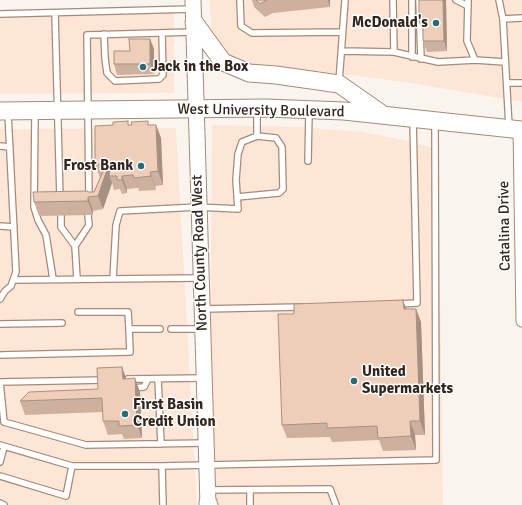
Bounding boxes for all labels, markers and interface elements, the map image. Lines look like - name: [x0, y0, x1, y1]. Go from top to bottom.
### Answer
- place label: McDonald's: [352, 14, 428, 32]
- marker: McDonald's: [431, 18, 441, 28]
- place label: Jack in the Box: [151, 58, 248, 76]
- marker: Jack in the Box: [138, 62, 148, 72]
- street label: West University Boulevard: [177, 101, 345, 121]
- place label: Frost Bank: [63, 157, 133, 175]
- marker: Frost Bank: [136, 161, 146, 171]
- street label: North County Road West: [188, 175, 212, 331]
- street label: Catalina Drive: [495, 181, 515, 271]
- place label: United Supermarkets: [362, 363, 453, 398]
- marker: United Supermarkets: [349, 376, 359, 386]
- place label: First Basin Credit Union: [133, 396, 216, 431]
- marker: First Basin Credit Union: [120, 409, 130, 419]

